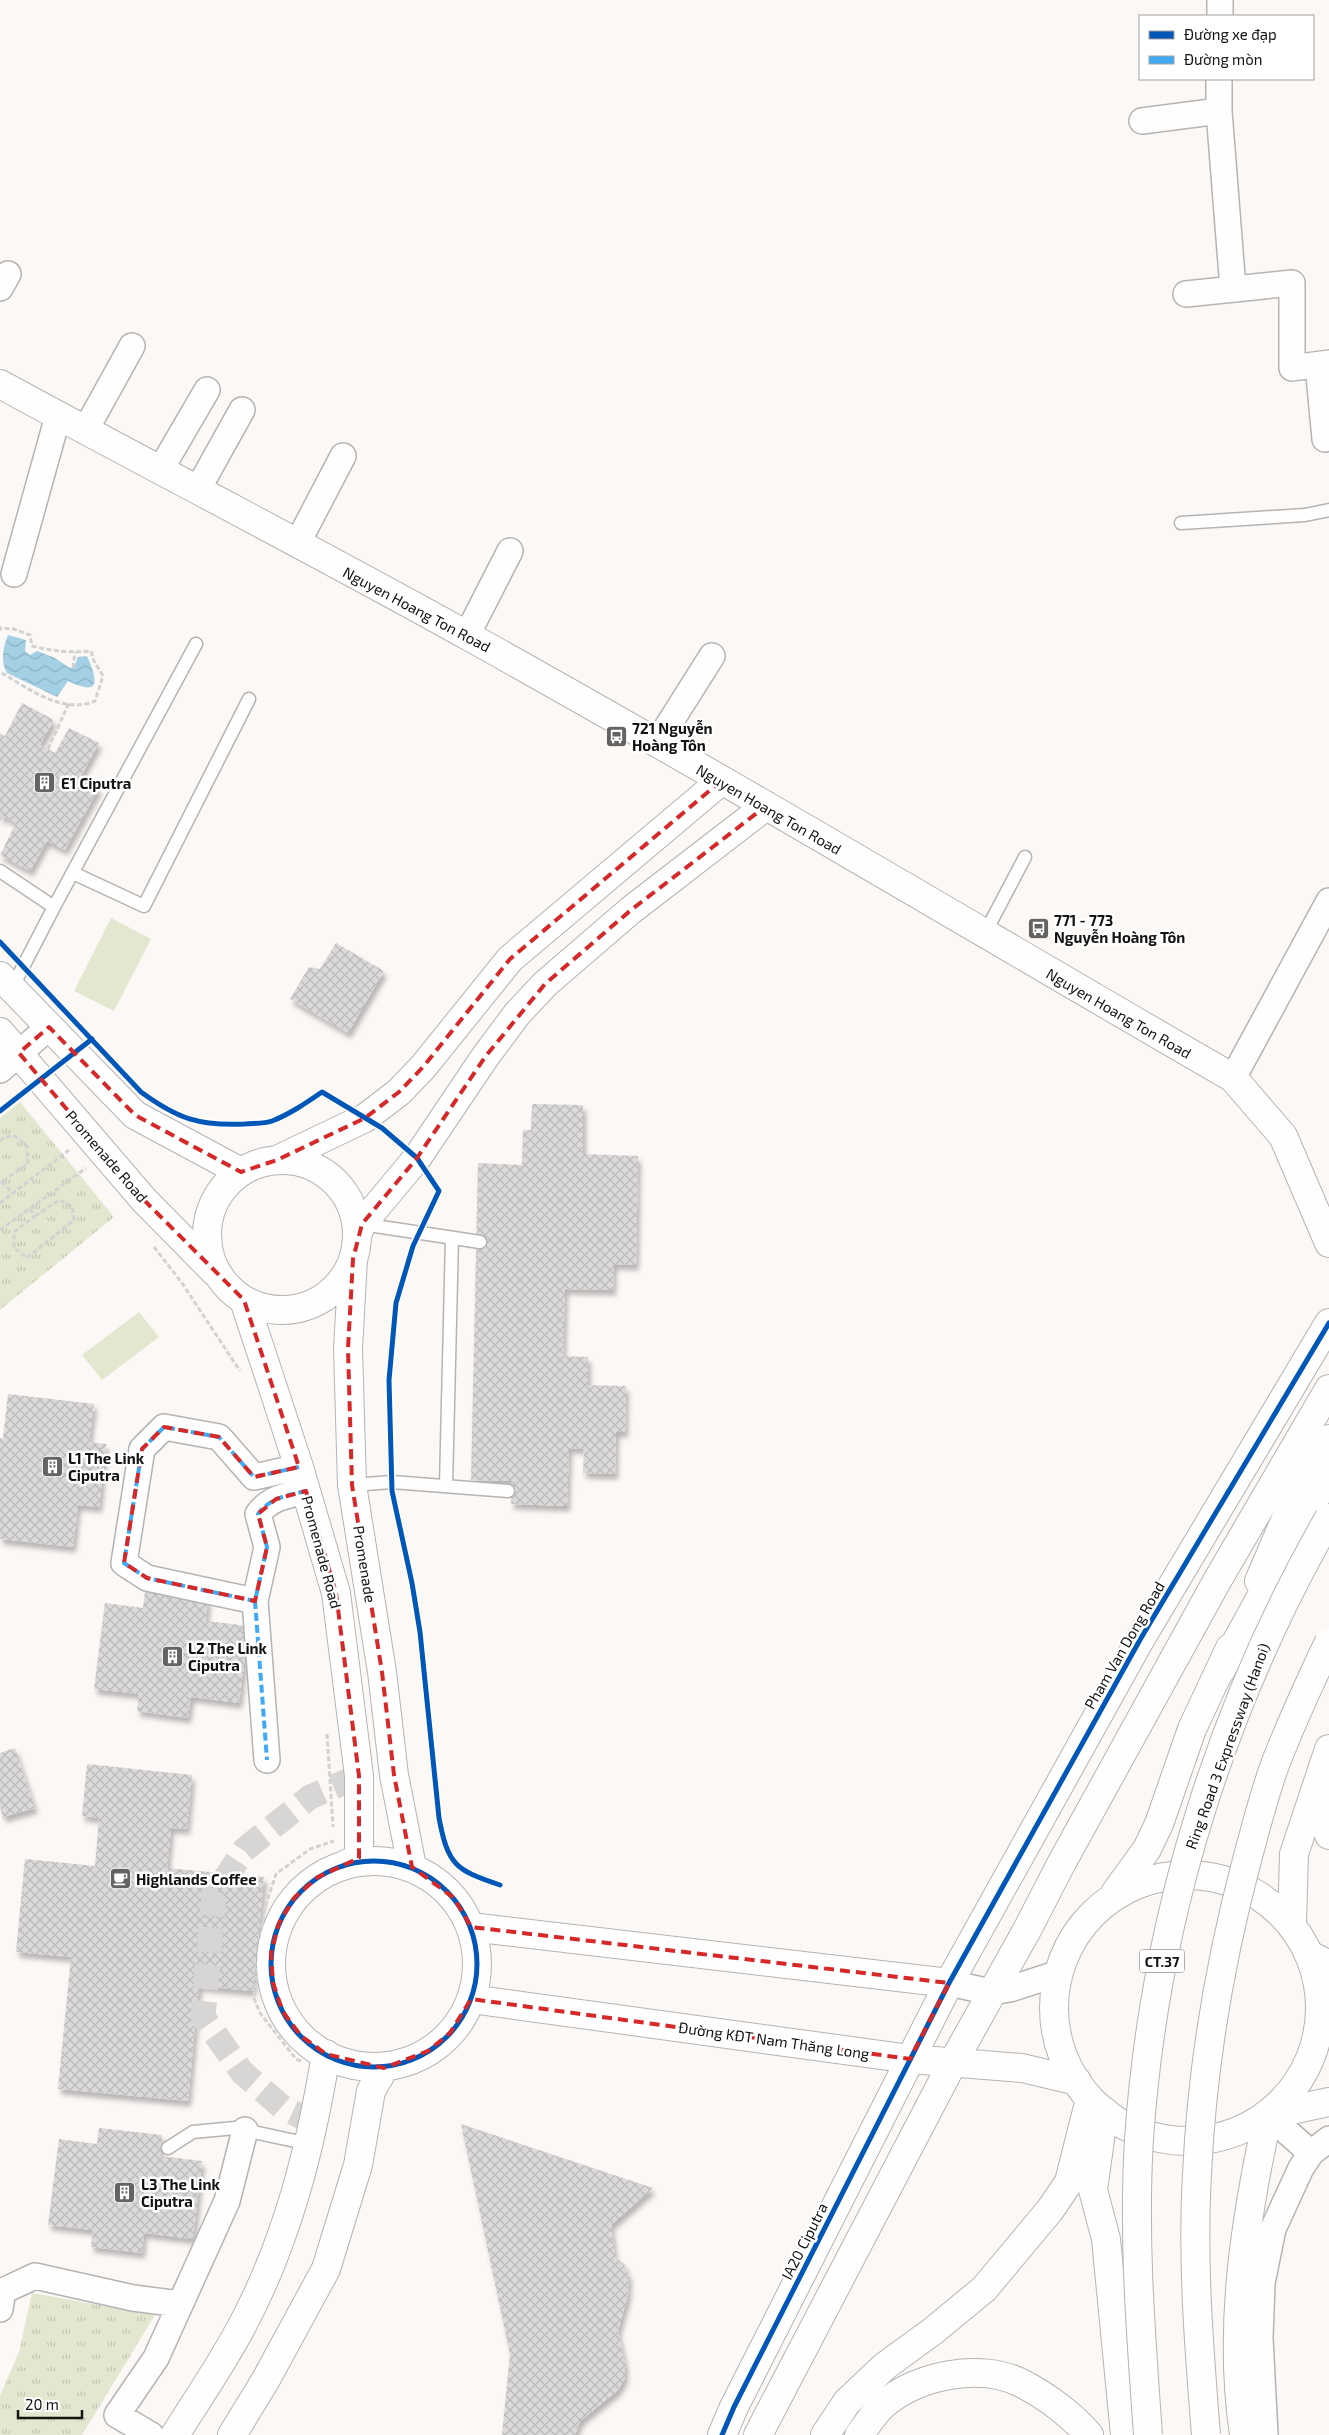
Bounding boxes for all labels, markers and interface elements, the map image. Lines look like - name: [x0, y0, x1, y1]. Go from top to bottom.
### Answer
- legend: [1139, 15, 1314, 80]
- text: Đường xe đạp: [1184, 25, 1277, 43]
- text: Đường mòn: [1184, 50, 1262, 68]
- street label: Nguyen Hoang Ton Road: [340, 562, 494, 656]
- place label: 721 Nguyễn Hoàng Tôn: [632, 719, 713, 754]
- bus stop icon: 721 Nguyễn Hoàng Tôn: [604, 725, 628, 749]
- street label: Nguyen Hoang Ton Road: [693, 760, 845, 858]
- building icon: E1 Ciputra: [33, 771, 57, 795]
- place label: E1 Ciputra: [61, 774, 131, 792]
- place label: 771 - 773 Nguyễn Hoàng Tôn: [1054, 911, 1185, 947]
- bus stop icon: 771 - 773 Nguyễn Hoàng Tôn: [1026, 917, 1050, 941]
- street label: Nguyen Hoang Ton Road: [1043, 964, 1195, 1062]
- street label: Promenade Road: [62, 1106, 152, 1206]
- place label: L1 The Link Ciputra: [68, 1449, 145, 1484]
- building icon: L1 The Link Ciputra: [40, 1455, 64, 1479]
- street label: Promenade Road: [298, 1494, 346, 1610]
- street label: Promenade: [350, 1524, 380, 1604]
- street label: Pham Van Dong Road: [1080, 1578, 1168, 1712]
- place label: L2 The Link Ciputra: [188, 1639, 268, 1674]
- street label: Ring Road 3 Expressway (Hanoi): [1181, 1641, 1273, 1851]
- building icon: L2 The Link Ciputra: [160, 1645, 184, 1669]
- cafe icon: Highlands Coffee: [108, 1867, 132, 1891]
- place label: Highlands Coffee: [136, 1870, 257, 1888]
- road number: CT.37: [1140, 1950, 1184, 1972]
- street label: Đường KĐT Nam Thăng Long: [677, 2018, 871, 2062]
- place label: L3 The Link Ciputra: [141, 2175, 220, 2210]
- building icon: L3 The Link Ciputra: [113, 2181, 137, 2205]
- street label: IA20 Ciputra: [777, 2200, 831, 2282]
- scale bar: [18, 2388, 81, 2420]
- text: 20 m: [25, 2395, 59, 2413]

